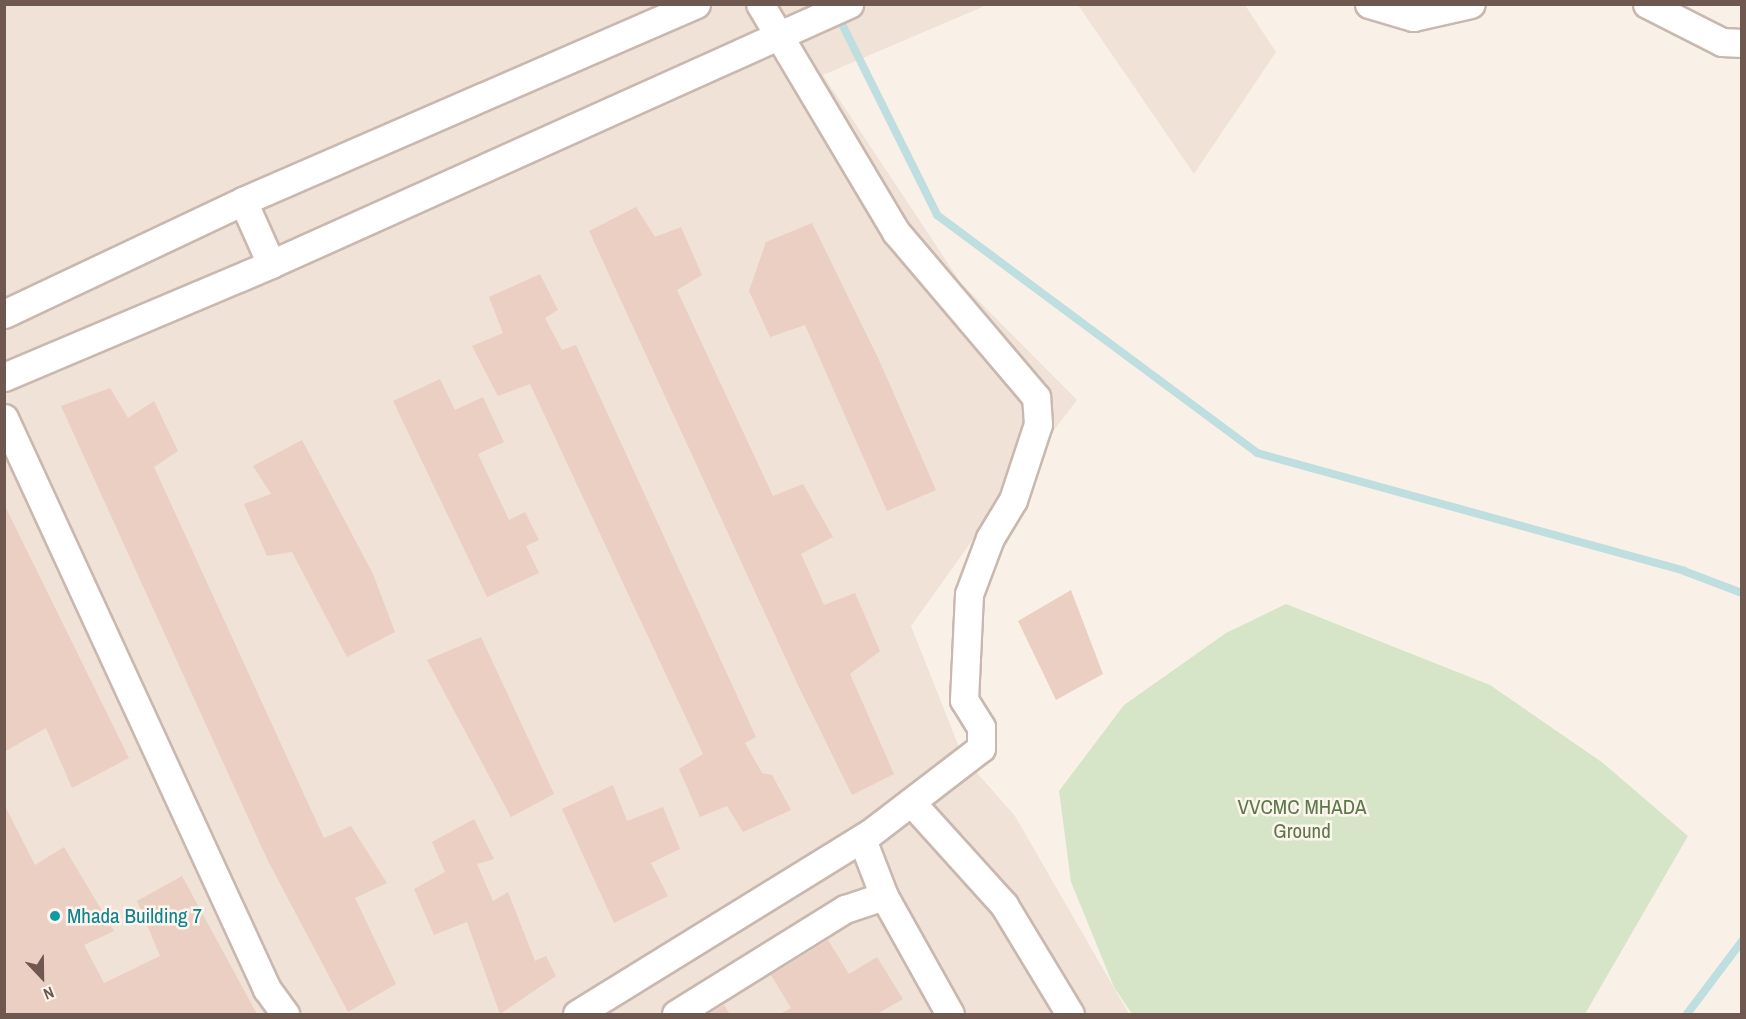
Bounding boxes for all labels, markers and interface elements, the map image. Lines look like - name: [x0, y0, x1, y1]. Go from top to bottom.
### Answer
- park label: VVCMC MHADA Ground: [1237, 794, 1367, 844]
- place label: Mhada Building 7: [67, 903, 202, 929]
- marker: Mhada Building 7: [48, 909, 62, 923]
- north arrow: [12, 947, 72, 1007]
- text: N: [40, 982, 57, 1006]

